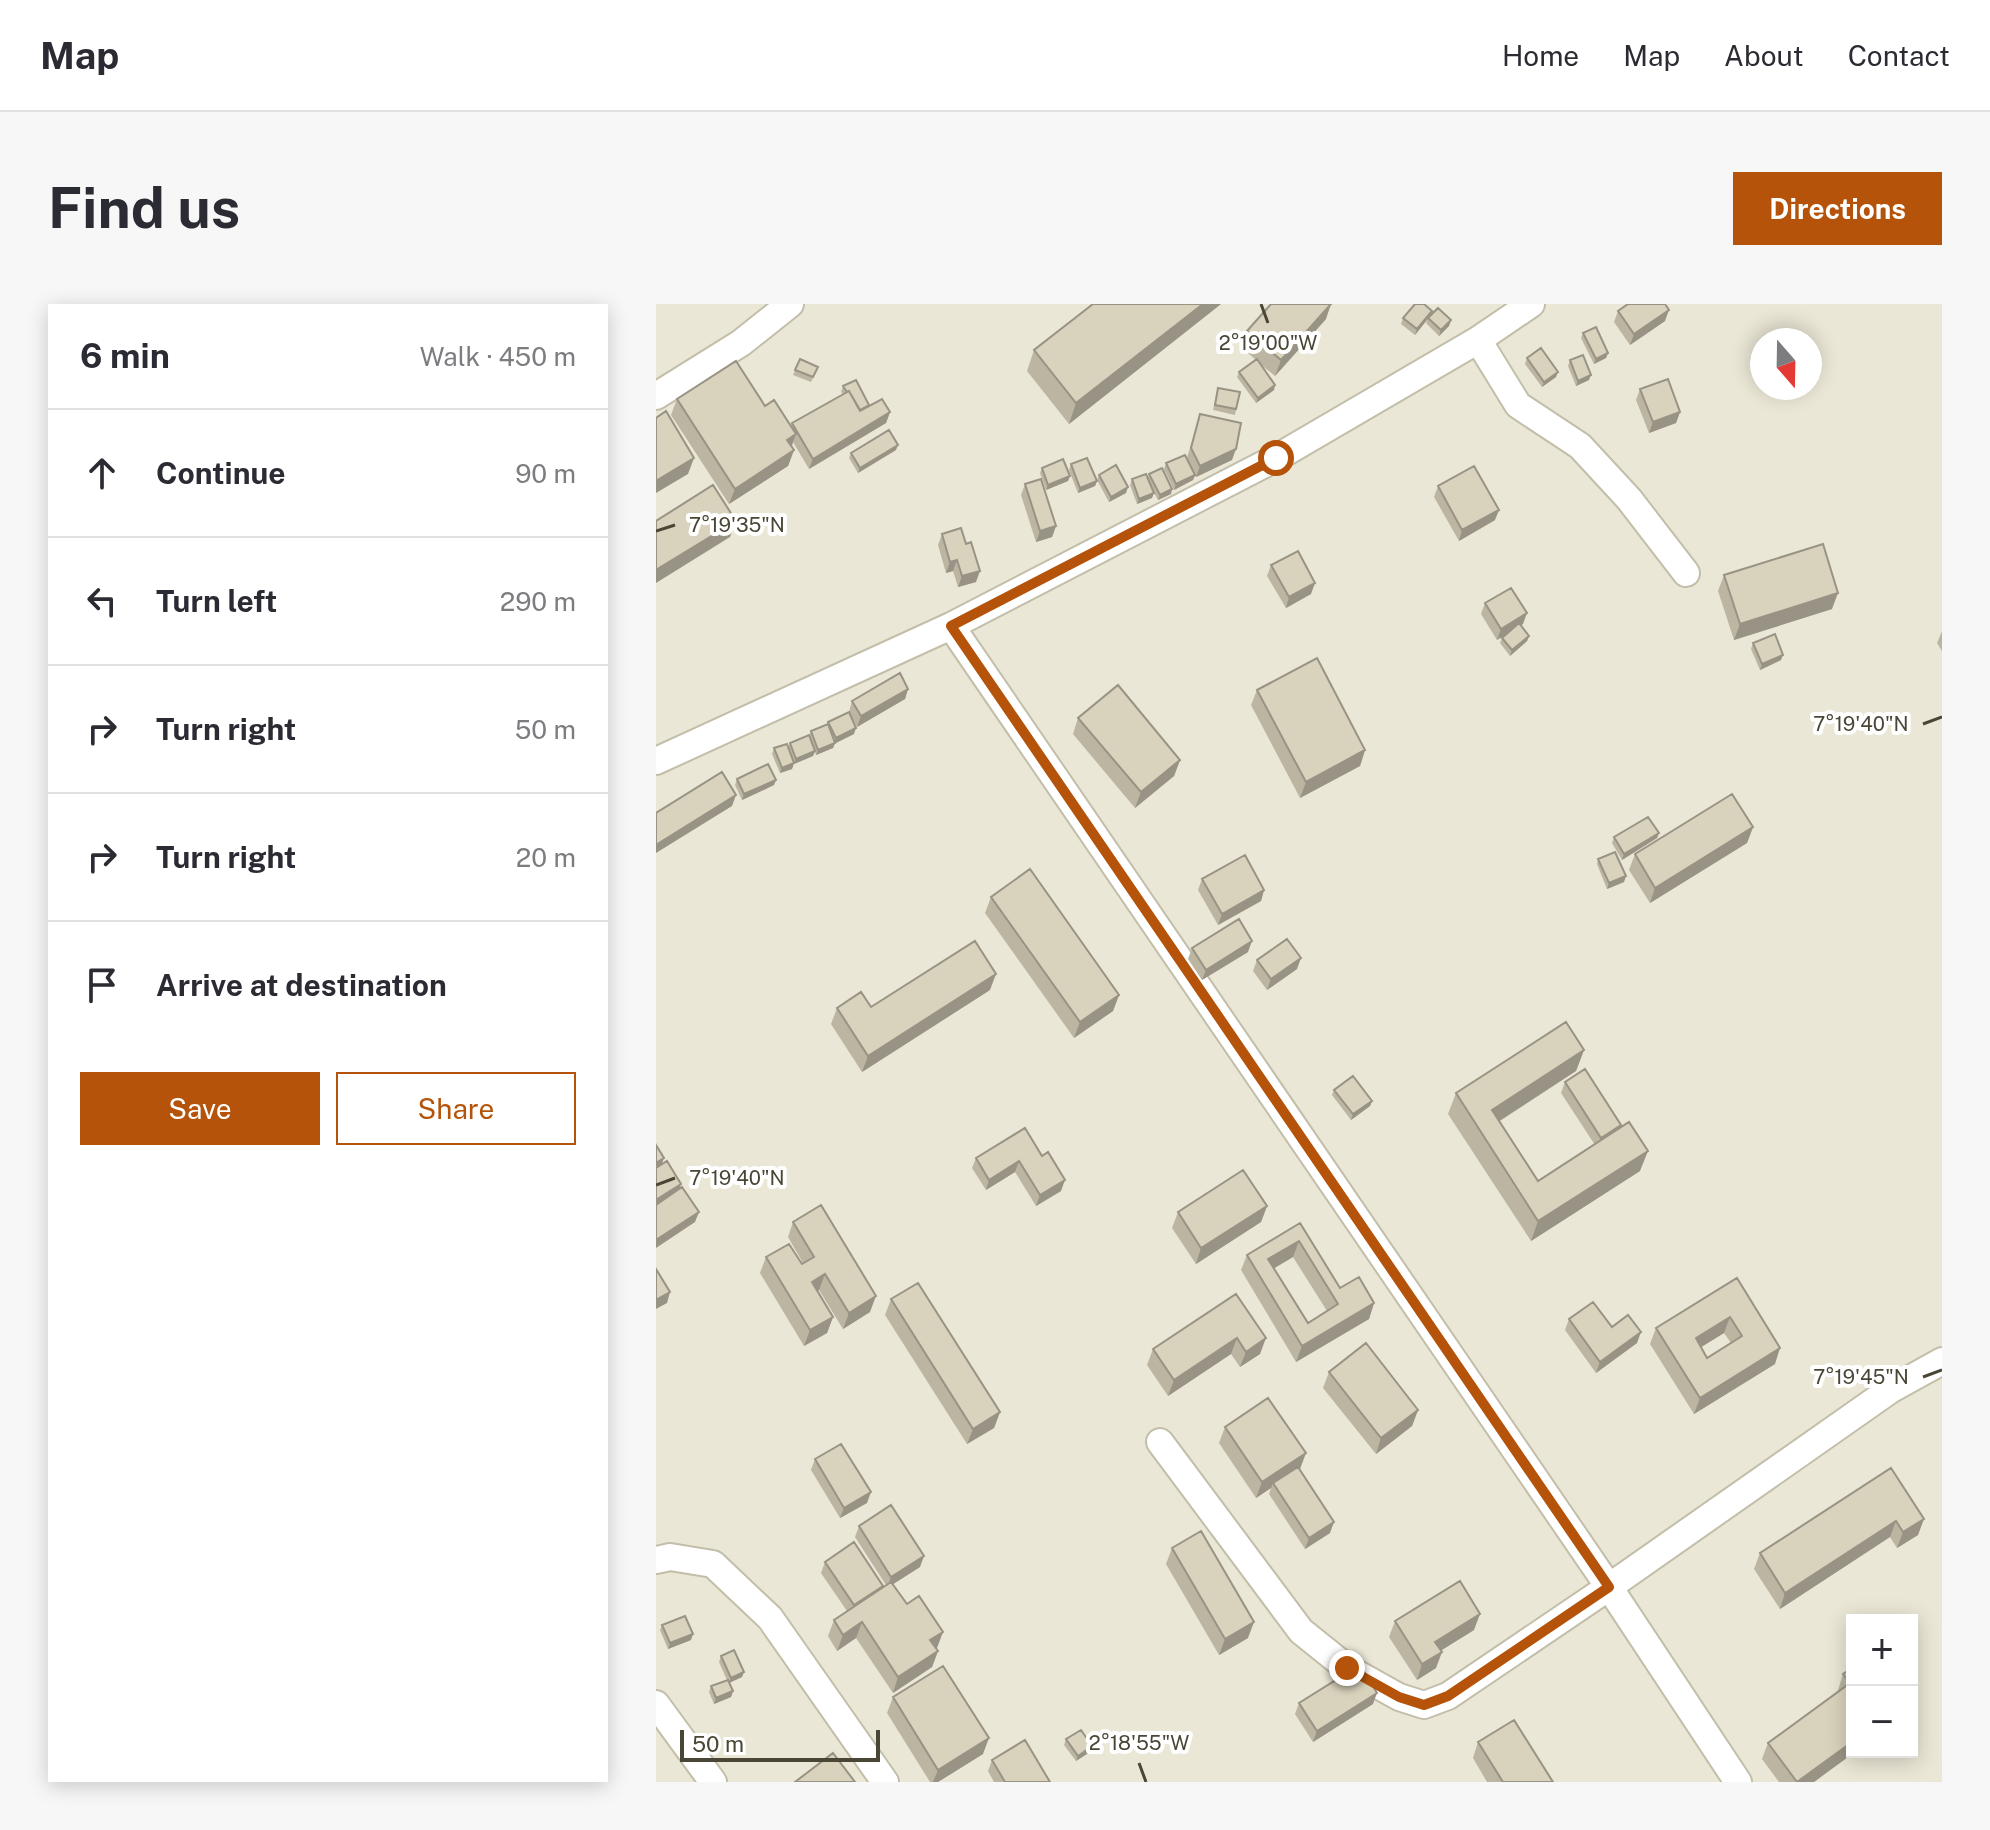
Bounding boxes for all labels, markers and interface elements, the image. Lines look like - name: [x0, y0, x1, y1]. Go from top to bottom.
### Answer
- text: Map: [40, 33, 119, 78]
- text: Home: [1502, 39, 1579, 72]
- text: Map: [1623, 39, 1680, 72]
- text: About: [1724, 39, 1804, 72]
- text: Contact: [1848, 39, 1950, 72]
- button: Directions: [1733, 172, 1942, 245]
- text: Find us: [48, 175, 240, 241]
- north arrow: [1750, 328, 1822, 400]
- text: 2°19'00"W: [1219, 331, 1317, 355]
- text: 6 min: [80, 336, 170, 376]
- text: Walk · 450 m: [420, 341, 576, 372]
- route start: [1258, 440, 1294, 476]
- icon: ahead: [80, 451, 124, 495]
- text: Continue: [156, 455, 286, 491]
- text: 90 m: [515, 458, 576, 489]
- text: 7°19'35"N: [689, 513, 785, 537]
- icon: left: [80, 579, 124, 623]
- text: Turn left: [156, 583, 277, 619]
- text: 290 m: [500, 586, 576, 617]
- icon: right: [80, 707, 124, 751]
- text: Turn right: [156, 711, 296, 747]
- text: 7°19'40"N: [1813, 712, 1909, 736]
- text: 50 m: [515, 714, 576, 745]
- icon: right: [80, 835, 124, 879]
- text: Turn right: [156, 839, 296, 875]
- text: 20 m: [516, 842, 576, 873]
- icon: arrive: [80, 963, 124, 1007]
- text: Arrive at destination: [156, 967, 447, 1003]
- button: Save: [80, 1072, 320, 1145]
- button: Share: [336, 1072, 576, 1145]
- text: 7°19'40"N: [689, 1166, 785, 1190]
- text: 7°19'45"N: [1813, 1365, 1909, 1389]
- map controls: [1846, 1614, 1918, 1758]
- button: +: [1846, 1614, 1918, 1686]
- route end: [1329, 1650, 1365, 1686]
- button: −: [1846, 1686, 1918, 1758]
- scale bar: [680, 1726, 880, 1762]
- text: 50 m: [692, 1731, 744, 1757]
- text: 2°18'55"W: [1089, 1731, 1189, 1755]

